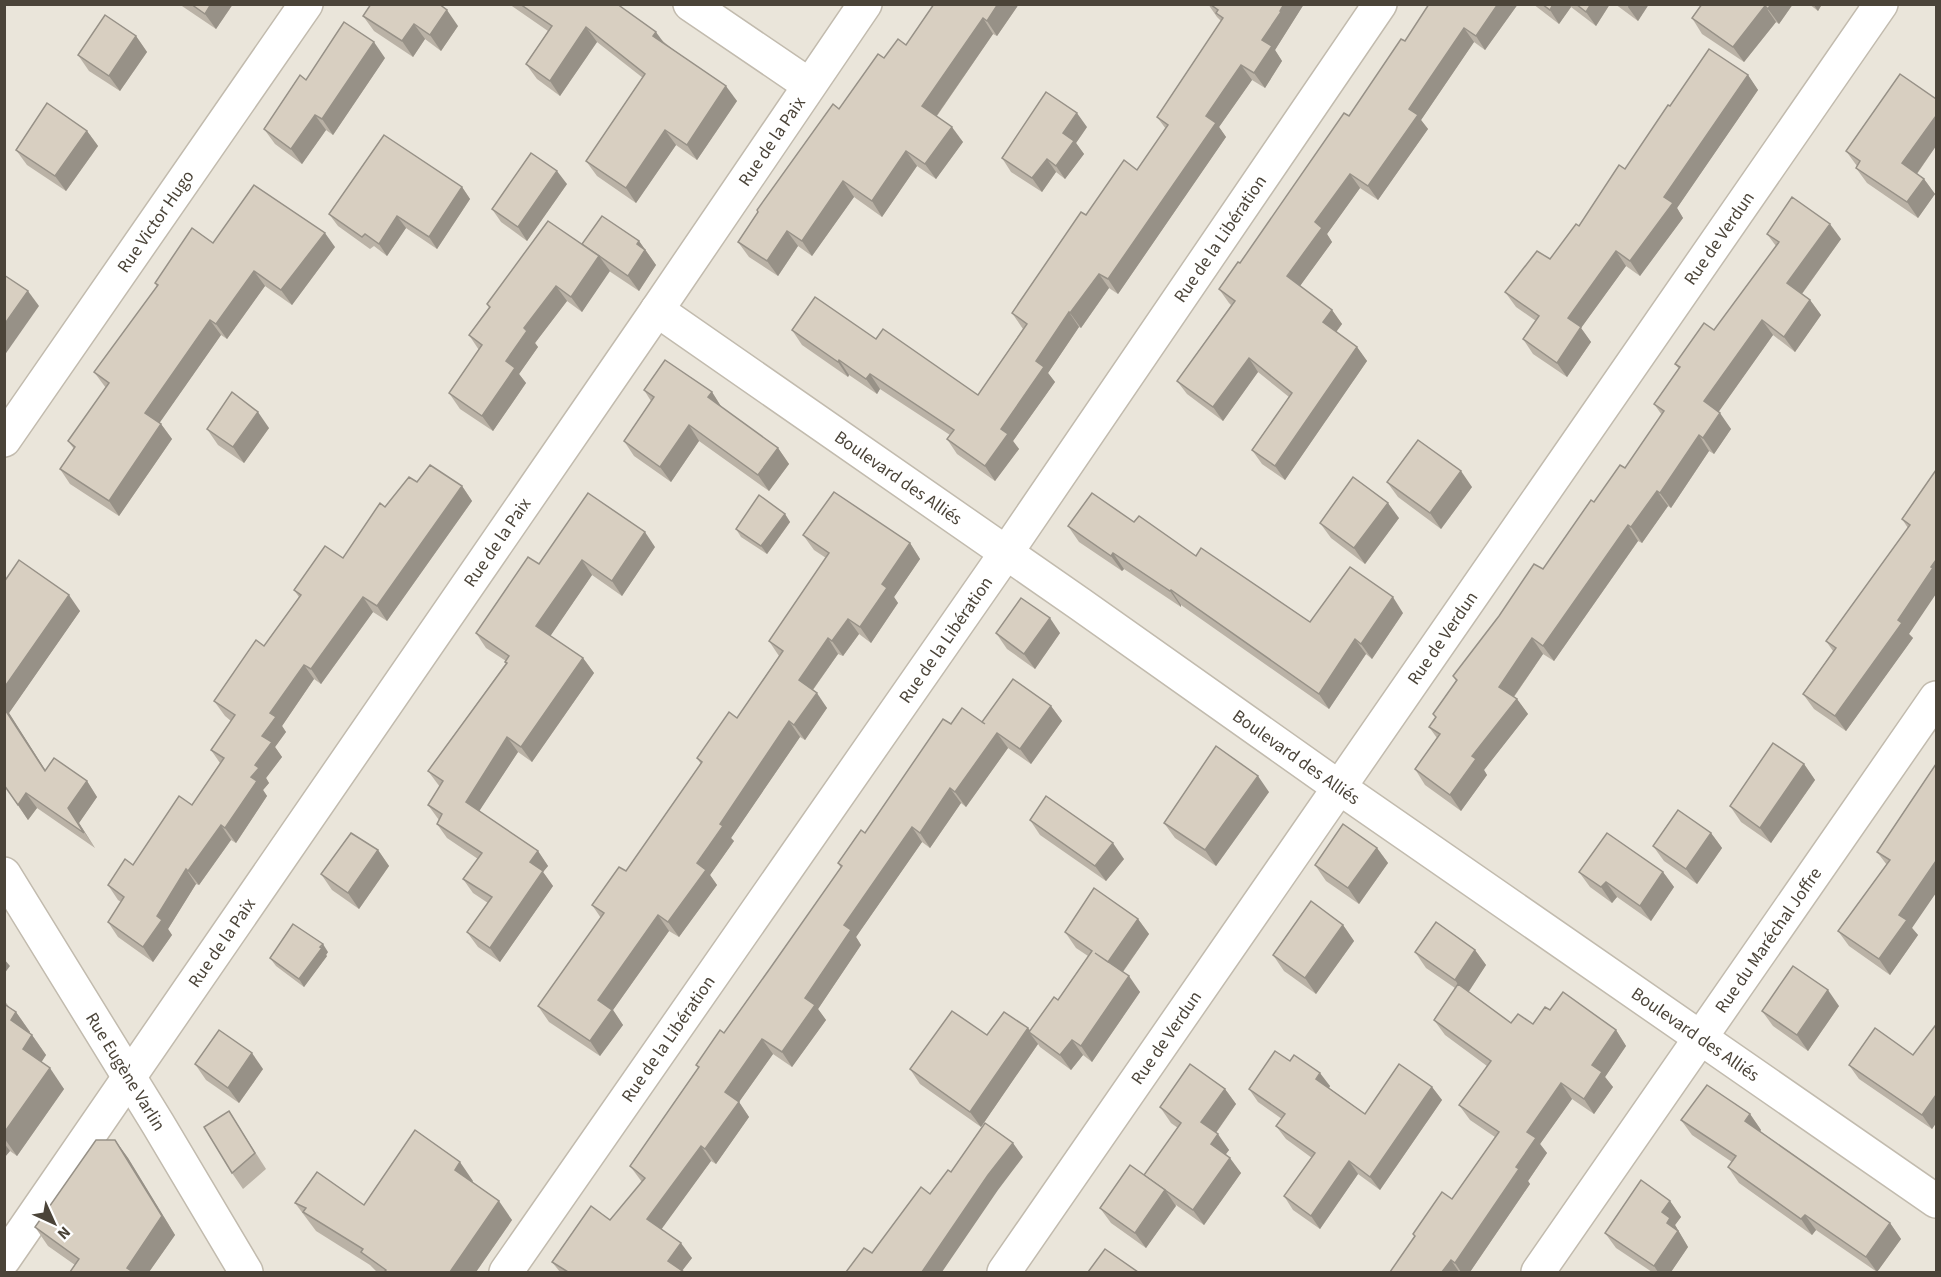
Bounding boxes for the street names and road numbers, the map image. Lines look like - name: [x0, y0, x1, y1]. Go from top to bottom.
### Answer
- street label: Rue de la Paix: [732, 91, 811, 191]
- street label: Rue Victor Hugo: [111, 165, 200, 278]
- street label: Rue de la Libération: [1168, 170, 1272, 307]
- street label: Rue de Verdun: [1678, 186, 1760, 290]
- street label: Boulevard des Alliés: [829, 425, 967, 531]
- street label: Rue de la Paix: [458, 493, 537, 592]
- street label: Rue de la Libération: [893, 571, 999, 708]
- street label: Rue de Verdun: [1401, 586, 1484, 690]
- street label: Boulevard des Alliés: [1228, 703, 1365, 811]
- street label: Rue du Maréchal Joffre: [1709, 862, 1828, 1018]
- street label: Rue de la Paix: [182, 893, 261, 992]
- street label: Rue de la Libération: [615, 970, 721, 1107]
- street label: Boulevard des Alliés: [1626, 981, 1764, 1087]
- street label: Rue de Verdun: [1125, 986, 1207, 1089]
- street label: Rue Eugène Varlin: [80, 1007, 172, 1136]

